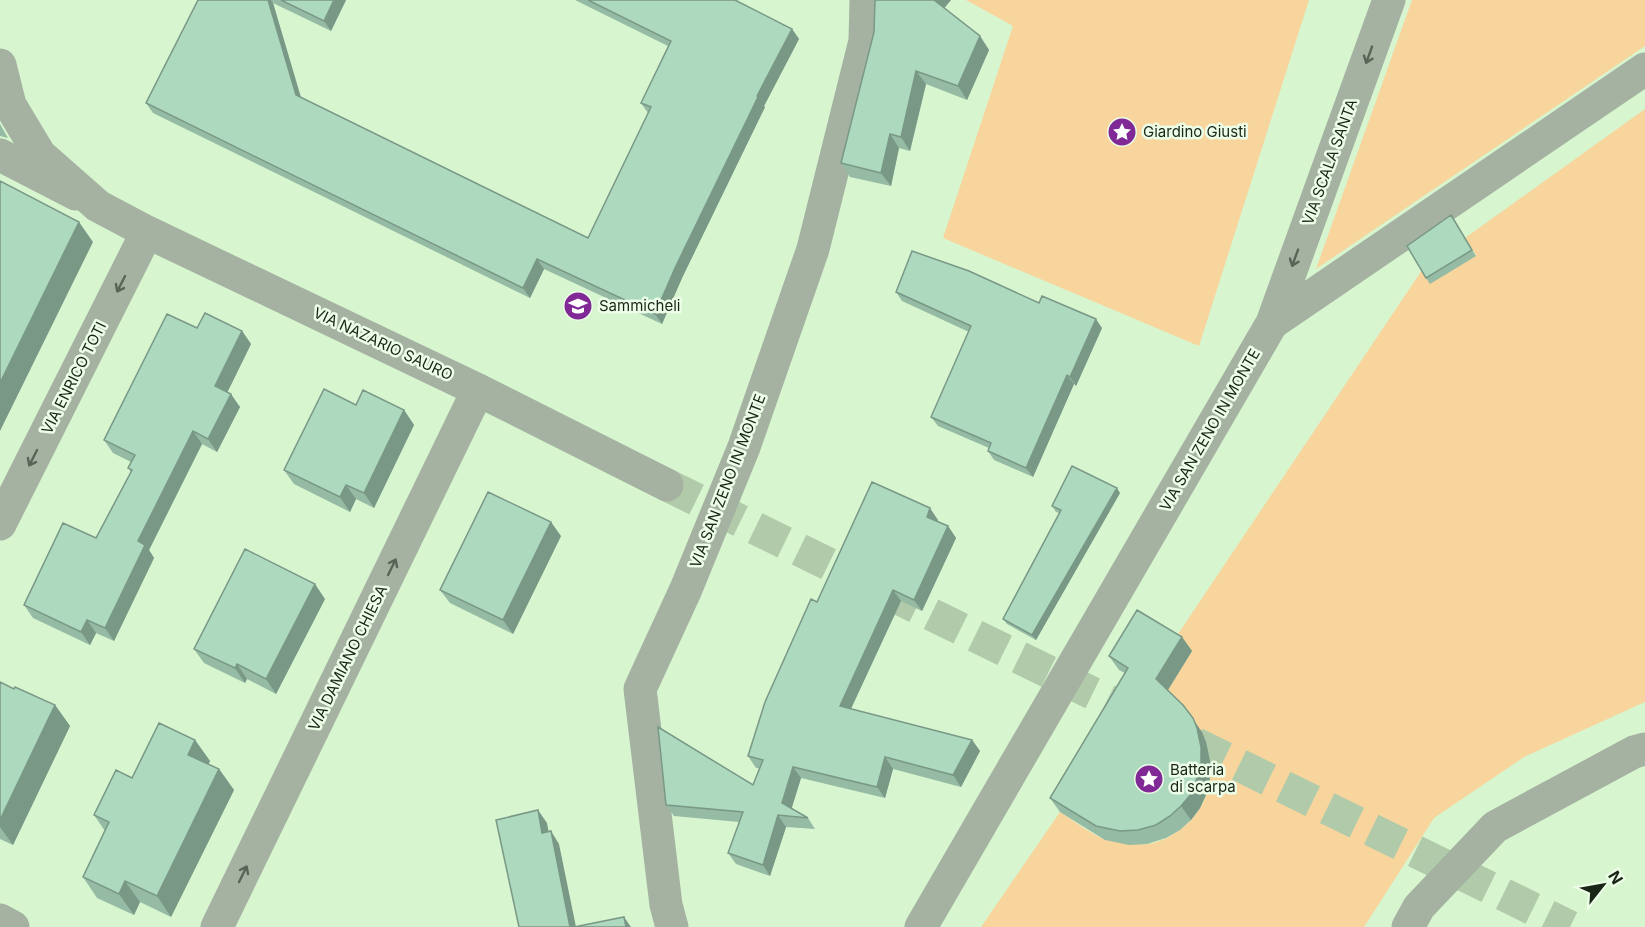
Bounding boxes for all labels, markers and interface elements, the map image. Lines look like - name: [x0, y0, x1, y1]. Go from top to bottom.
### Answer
- one-way arrow: [1362, 45, 1373, 64]
- street label: VIA SCALA SANTA: [1298, 96, 1361, 227]
- place icon: Giardino Giusti: [1106, 116, 1138, 148]
- place label: Giardino Giusti: [1143, 122, 1247, 141]
- one-way arrow: [1289, 248, 1300, 267]
- one-way arrow: [115, 275, 126, 293]
- school or university icon: Sammicheli: [562, 290, 594, 322]
- place label: Sammicheli: [599, 296, 680, 315]
- street label: VIA NAZARIO SAURO: [310, 303, 456, 384]
- street label: VIA ENRICO TOTI: [37, 318, 110, 437]
- street label: VIA SAN ZENO IN MONTE: [1155, 345, 1264, 514]
- street label: VIA SAN ZENO IN MONTE: [686, 391, 769, 570]
- one-way arrow: [27, 449, 38, 467]
- one-way arrow: [387, 558, 399, 576]
- street label: VIA DAMIANO CHIESA: [304, 582, 391, 734]
- place label: Batteria di scarpa: [1170, 760, 1236, 796]
- place icon: Batteria di scarpa: [1133, 763, 1165, 795]
- north arrow: [1573, 855, 1633, 915]
- one-way arrow: [237, 866, 249, 884]
- text: N: [1604, 867, 1628, 888]

